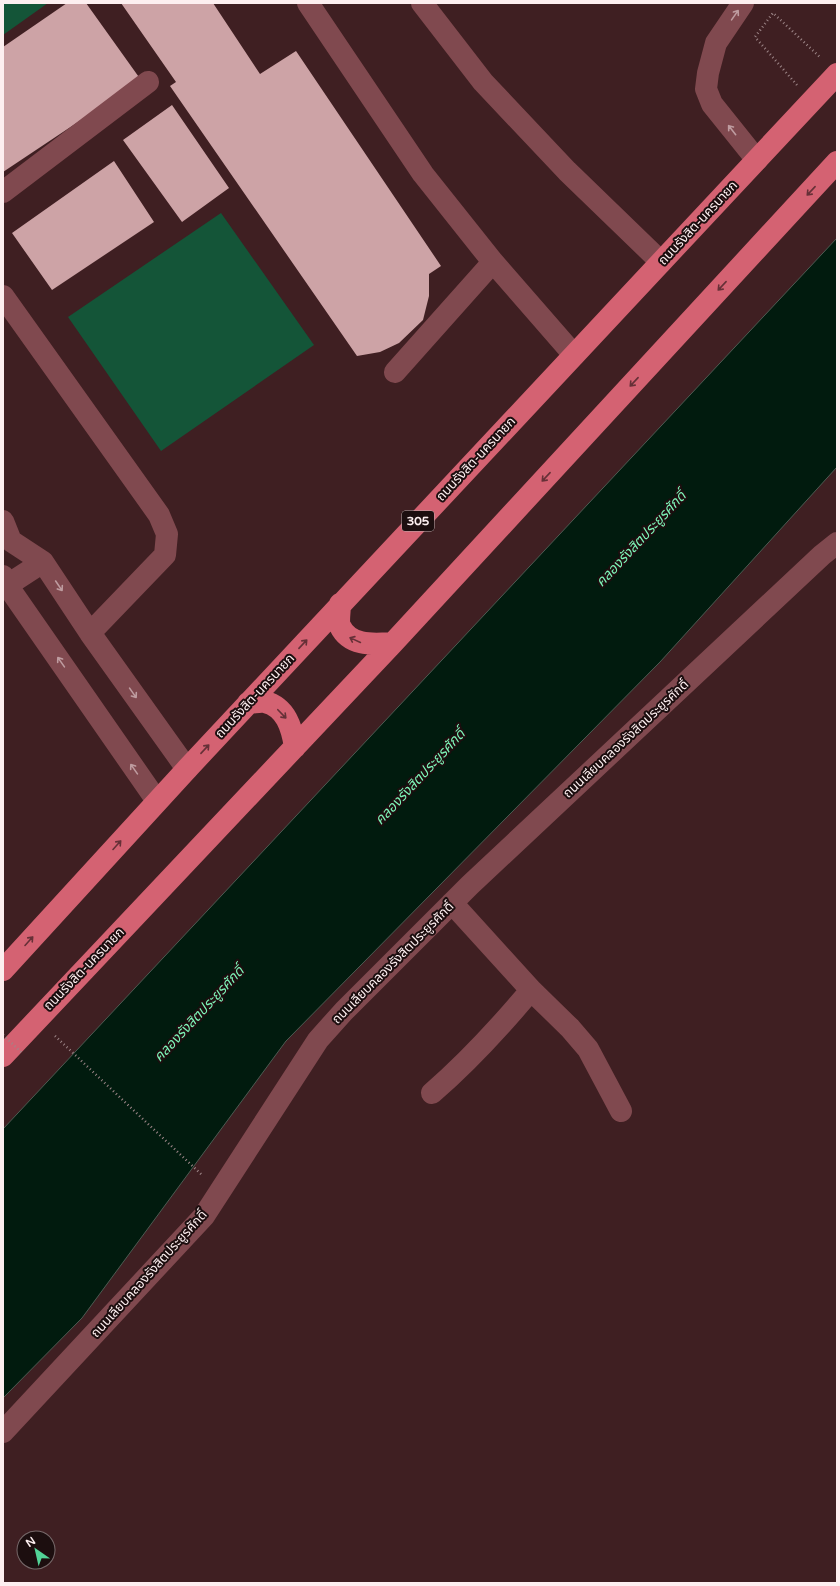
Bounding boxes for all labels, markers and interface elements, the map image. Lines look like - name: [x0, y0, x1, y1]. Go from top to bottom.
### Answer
- one-way arrow: [731, 10, 739, 21]
- one-way arrow: [728, 124, 737, 135]
- street label: ถนนรังสิต-นครนายก: [655, 178, 741, 268]
- one-way arrow: [806, 186, 815, 196]
- one-way arrow: [718, 281, 727, 291]
- one-way arrow: [630, 377, 639, 387]
- street label: ถนนรังสิต-นครนายก: [433, 414, 519, 504]
- one-way arrow: [542, 472, 551, 482]
- water label: คลองรังสิตประยูรศักดิ์: [592, 485, 692, 590]
- road number: 305: [402, 511, 434, 531]
- one-way arrow: [55, 580, 63, 591]
- one-way arrow: [350, 636, 362, 643]
- one-way arrow: [298, 639, 308, 649]
- street label: ถนนรังสิต-นครนายก: [212, 651, 298, 741]
- one-way arrow: [56, 657, 65, 668]
- street label: ถนนเลียบคลองรังสิตประยูรศักดิ์: [560, 676, 692, 801]
- one-way arrow: [129, 687, 137, 698]
- one-way arrow: [277, 709, 286, 719]
- water label: คลองรังสิตประยูรศักดิ์: [371, 723, 471, 828]
- one-way arrow: [200, 744, 210, 754]
- one-way arrow: [130, 764, 139, 775]
- one-way arrow: [112, 840, 122, 850]
- street label: ถนนเลียบคลองรังสิตประยูรศักดิ์: [328, 898, 457, 1027]
- street label: ถนนรังสิต-นครนายก: [40, 924, 128, 1014]
- one-way arrow: [25, 936, 34, 946]
- water label: คลองรังสิตประยูรศักดิ์: [150, 960, 250, 1065]
- street label: ถนนเลียบคลองรังสิตประยูรศักดิ์: [87, 1207, 210, 1341]
- north arrow: [16, 1530, 56, 1570]
- text: N: [23, 1534, 38, 1550]

